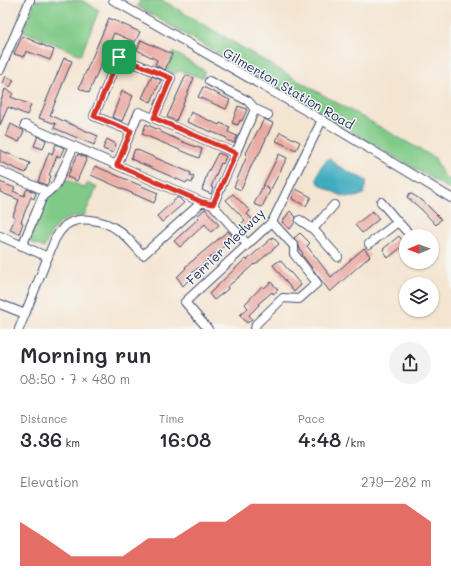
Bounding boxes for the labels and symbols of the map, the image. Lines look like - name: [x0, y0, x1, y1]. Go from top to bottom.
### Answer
- pin: [102, 40, 136, 74]
- street label: Gilmerton Station Road: [220, 43, 358, 133]
- street label: Ferrier Medway: [182, 204, 268, 288]
- north arrow: [399, 229, 439, 269]

